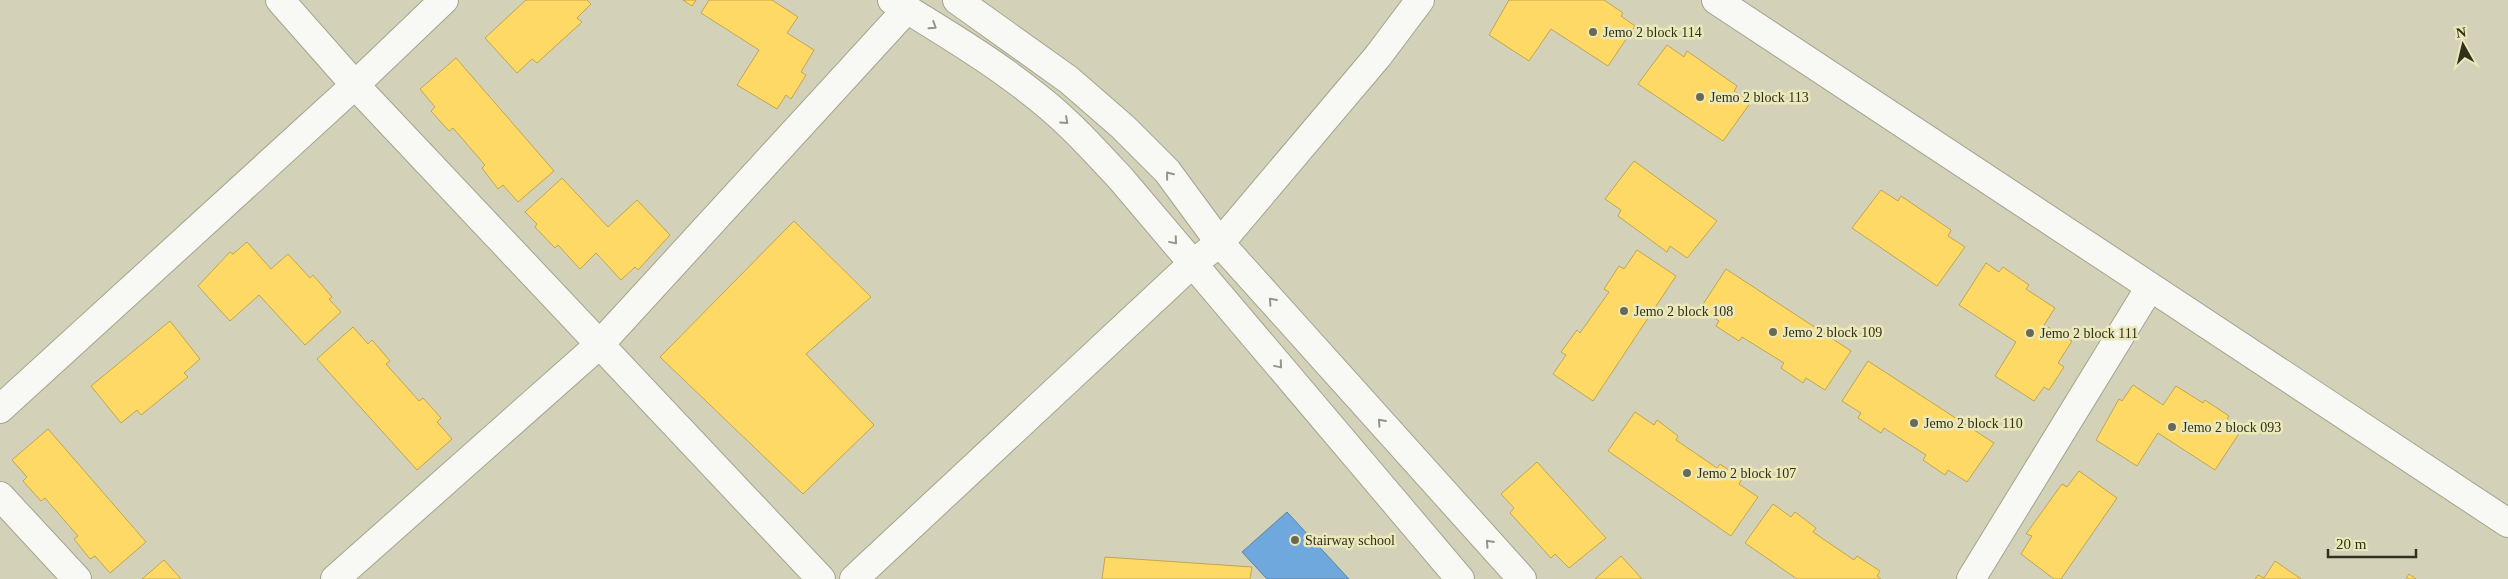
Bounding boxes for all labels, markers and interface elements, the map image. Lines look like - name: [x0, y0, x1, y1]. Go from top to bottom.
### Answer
- one-way arrow: [928, 20, 937, 29]
- north arrow: [2438, 20, 2488, 70]
- text: N: [2455, 24, 2467, 41]
- place label: Jemo 2 block 114: [1603, 25, 1702, 40]
- marker: Jemo 2 block 114: [1587, 26, 1599, 38]
- place label: Jemo 2 block 113: [1710, 90, 1809, 105]
- marker: Jemo 2 block 113: [1694, 91, 1706, 103]
- one-way arrow: [1059, 115, 1068, 124]
- one-way arrow: [1166, 172, 1175, 181]
- one-way arrow: [1169, 235, 1177, 244]
- one-way arrow: [1269, 298, 1278, 307]
- place label: Jemo 2 block 108: [1634, 304, 1733, 319]
- marker: Jemo 2 block 108: [1618, 305, 1630, 317]
- place label: Jemo 2 block 109: [1783, 325, 1882, 340]
- marker: Jemo 2 block 109: [1767, 326, 1779, 338]
- place label: Jemo 2 block 111: [2040, 326, 2138, 341]
- marker: Jemo 2 block 111: [2024, 327, 2036, 339]
- one-way arrow: [1274, 359, 1282, 368]
- place label: Jemo 2 block 110: [1924, 416, 2023, 431]
- marker: Jemo 2 block 110: [1908, 417, 1920, 429]
- one-way arrow: [1377, 418, 1386, 427]
- place label: Jemo 2 block 093: [2182, 420, 2281, 435]
- marker: Jemo 2 block 093: [2166, 421, 2178, 433]
- place label: Jemo 2 block 107: [1697, 466, 1796, 481]
- marker: Jemo 2 block 107: [1681, 467, 1693, 479]
- scale bar: [2328, 526, 2416, 558]
- place label: Stairway school: [1305, 533, 1395, 548]
- marker: Stairway school: [1289, 534, 1301, 546]
- text: 20 m: [2336, 536, 2367, 552]
- one-way arrow: [1486, 539, 1495, 548]

